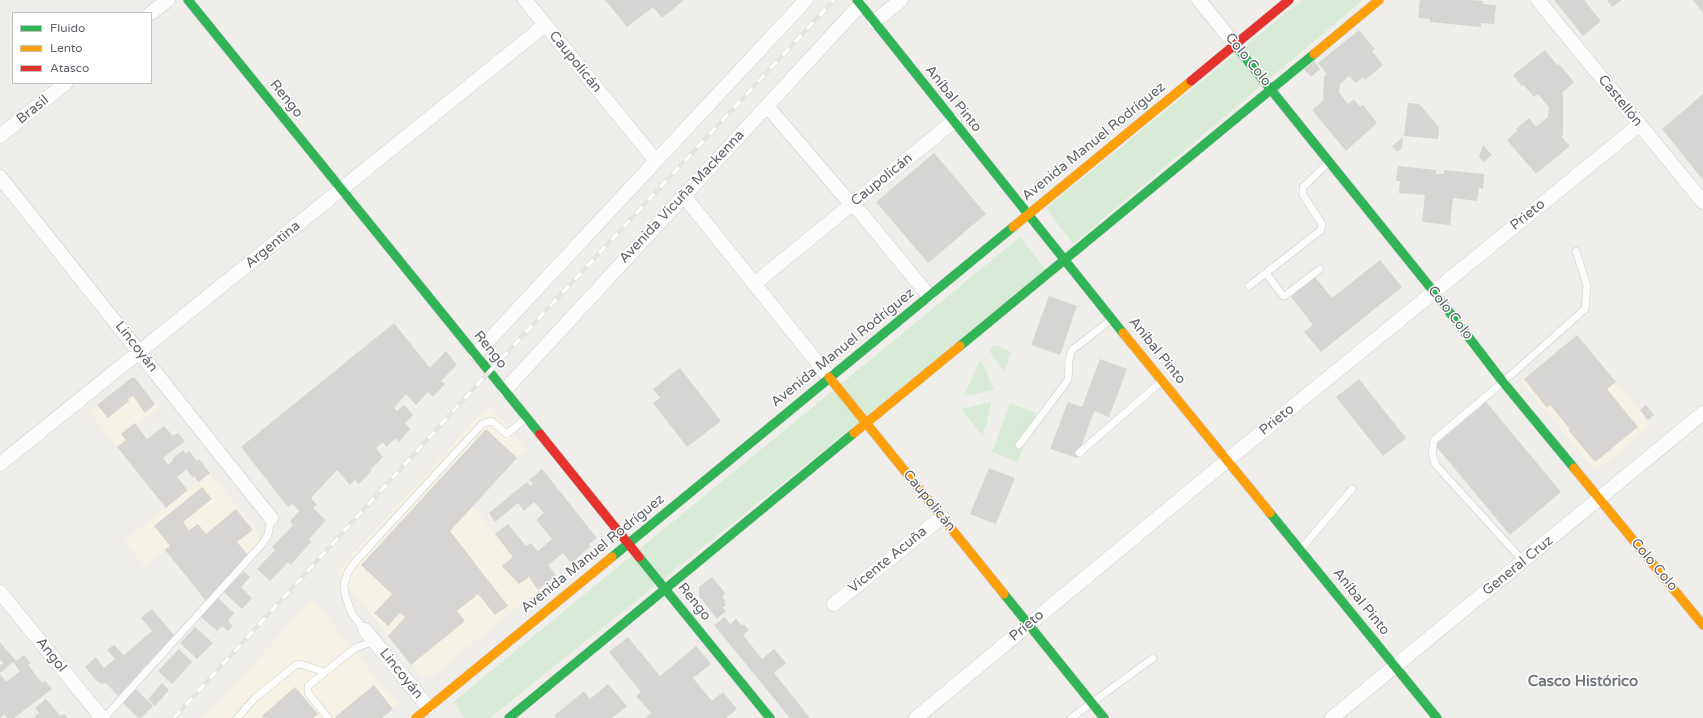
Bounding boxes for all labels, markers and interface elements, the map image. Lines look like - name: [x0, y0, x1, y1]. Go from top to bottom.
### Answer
- legend: [12, 12, 152, 84]
- text: Fluido: [50, 21, 85, 35]
- street label: Caupolicán: [545, 28, 605, 96]
- street label: Colo Colo: [1221, 30, 1275, 90]
- text: Lento: [50, 41, 83, 55]
- text: Atasco: [50, 61, 89, 75]
- street label: Aníbal Pinto: [921, 62, 985, 136]
- street label: Castellón: [1594, 72, 1646, 130]
- street label: Rengo: [266, 77, 306, 121]
- street label: Avenida Manuel Rodríguez: [1019, 79, 1169, 205]
- street label: Brasil: [14, 92, 52, 128]
- street label: Avenida Vicuña Mackenna: [616, 127, 748, 267]
- street label: Caupolicán: [848, 150, 916, 210]
- street label: Prieto: [1507, 196, 1549, 234]
- street label: Argentina: [242, 218, 304, 272]
- street label: Colo Colo: [1424, 283, 1476, 343]
- street label: Avenida Manuel Rodríguez: [768, 285, 918, 411]
- street label: Aníbal Pinto: [1125, 314, 1189, 388]
- street label: Lincoyán: [111, 318, 161, 376]
- street label: Rengo: [470, 328, 510, 372]
- street label: Prieto: [1256, 401, 1298, 439]
- street label: Caupolicán: [899, 467, 959, 535]
- street label: Avenida Manuel Rodríguez: [518, 491, 668, 617]
- street label: Vicente Acuña: [845, 523, 931, 597]
- street label: General Cruz: [1479, 532, 1557, 600]
- street label: Colo Colo: [1627, 535, 1681, 595]
- street label: Aníbal Pinto: [1329, 565, 1393, 639]
- street label: Rengo: [674, 580, 714, 624]
- street label: Prieto: [1006, 607, 1048, 645]
- street label: Angol: [32, 634, 70, 676]
- street label: Lincoyán: [376, 646, 426, 702]
- district label: Casco Histórico: [1528, 673, 1638, 691]

